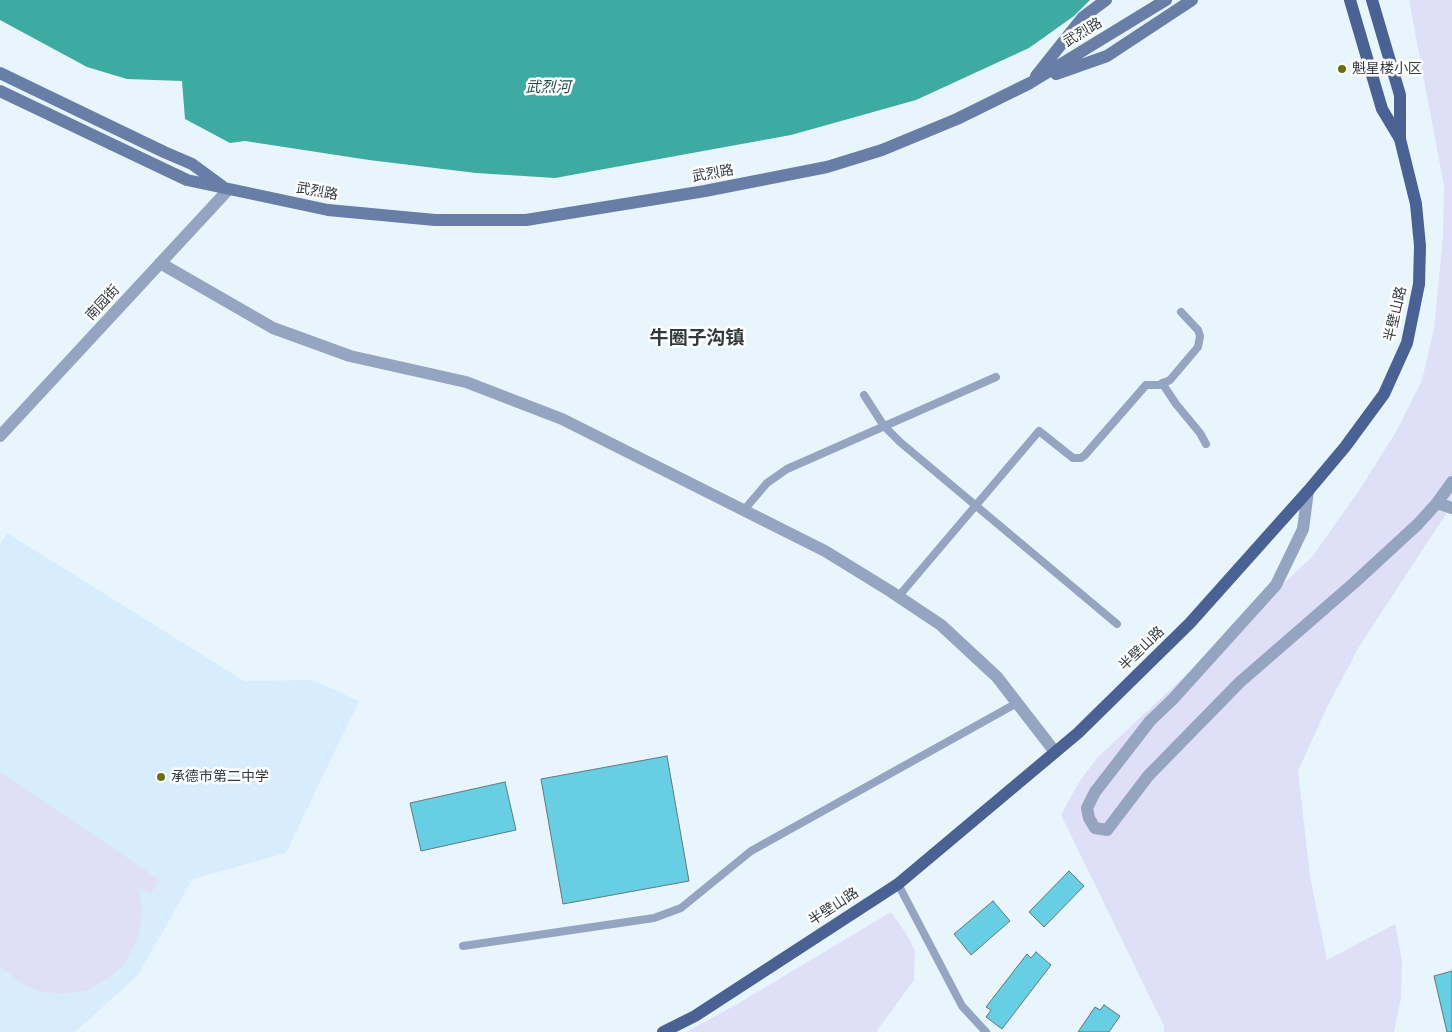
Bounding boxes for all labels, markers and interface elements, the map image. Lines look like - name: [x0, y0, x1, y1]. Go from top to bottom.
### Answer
- street label: 武烈路: [1061, 15, 1105, 51]
- place label: 魁星楼小区: [1352, 61, 1422, 77]
- marker: 魁星楼小区: [1336, 63, 1348, 75]
- water label: 武烈河: [526, 79, 570, 97]
- street label: 武烈路: [691, 162, 735, 186]
- street label: 武烈路: [295, 180, 339, 204]
- street label: 南园街: [83, 282, 123, 324]
- street label: 半壁山路: [1382, 285, 1410, 343]
- district label: 牛圈子沟镇: [650, 328, 744, 350]
- street label: 半壁山路: [1116, 624, 1168, 674]
- place label: 承德市第二中学: [171, 769, 269, 785]
- marker: 承德市第二中学: [155, 771, 167, 783]
- street label: 半壁山路: [806, 885, 862, 929]

